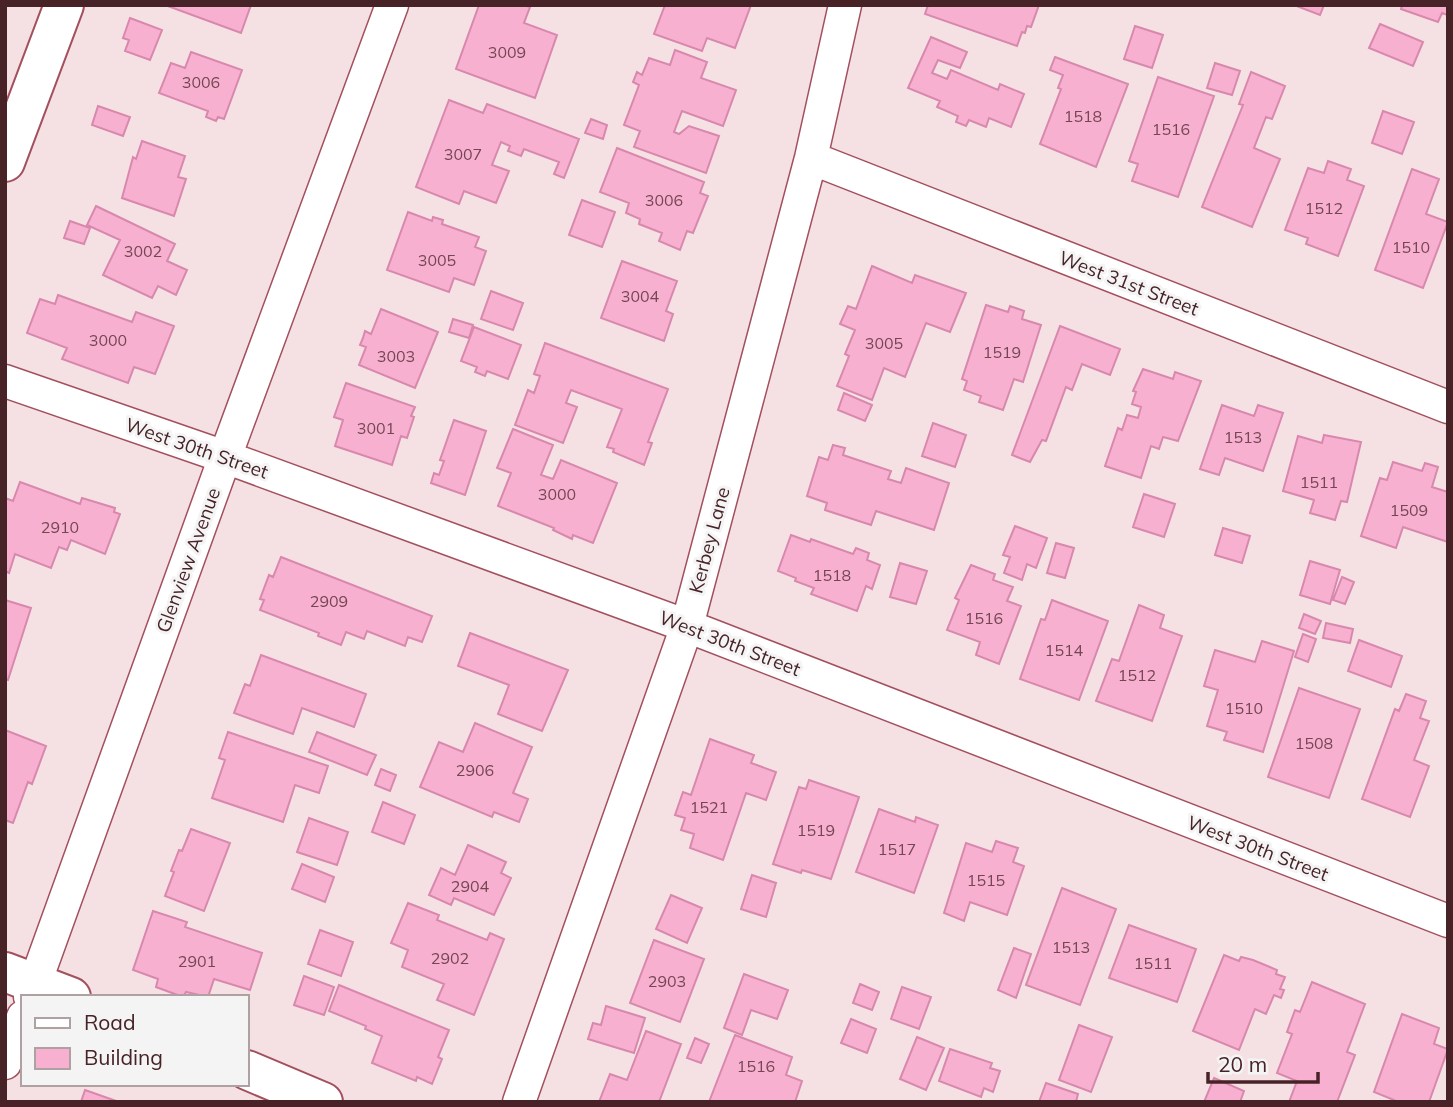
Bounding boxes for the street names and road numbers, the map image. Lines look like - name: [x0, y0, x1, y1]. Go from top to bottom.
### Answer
- street label: West 31st Street: [1056, 245, 1203, 321]
- street label: West 30th Street: [122, 412, 272, 484]
- street label: Glenview Avenue: [151, 484, 225, 636]
- street label: Kerbey Lane: [683, 484, 735, 596]
- street label: West 30th Street: [656, 605, 804, 681]
- street label: West 30th Street: [1184, 810, 1332, 886]

